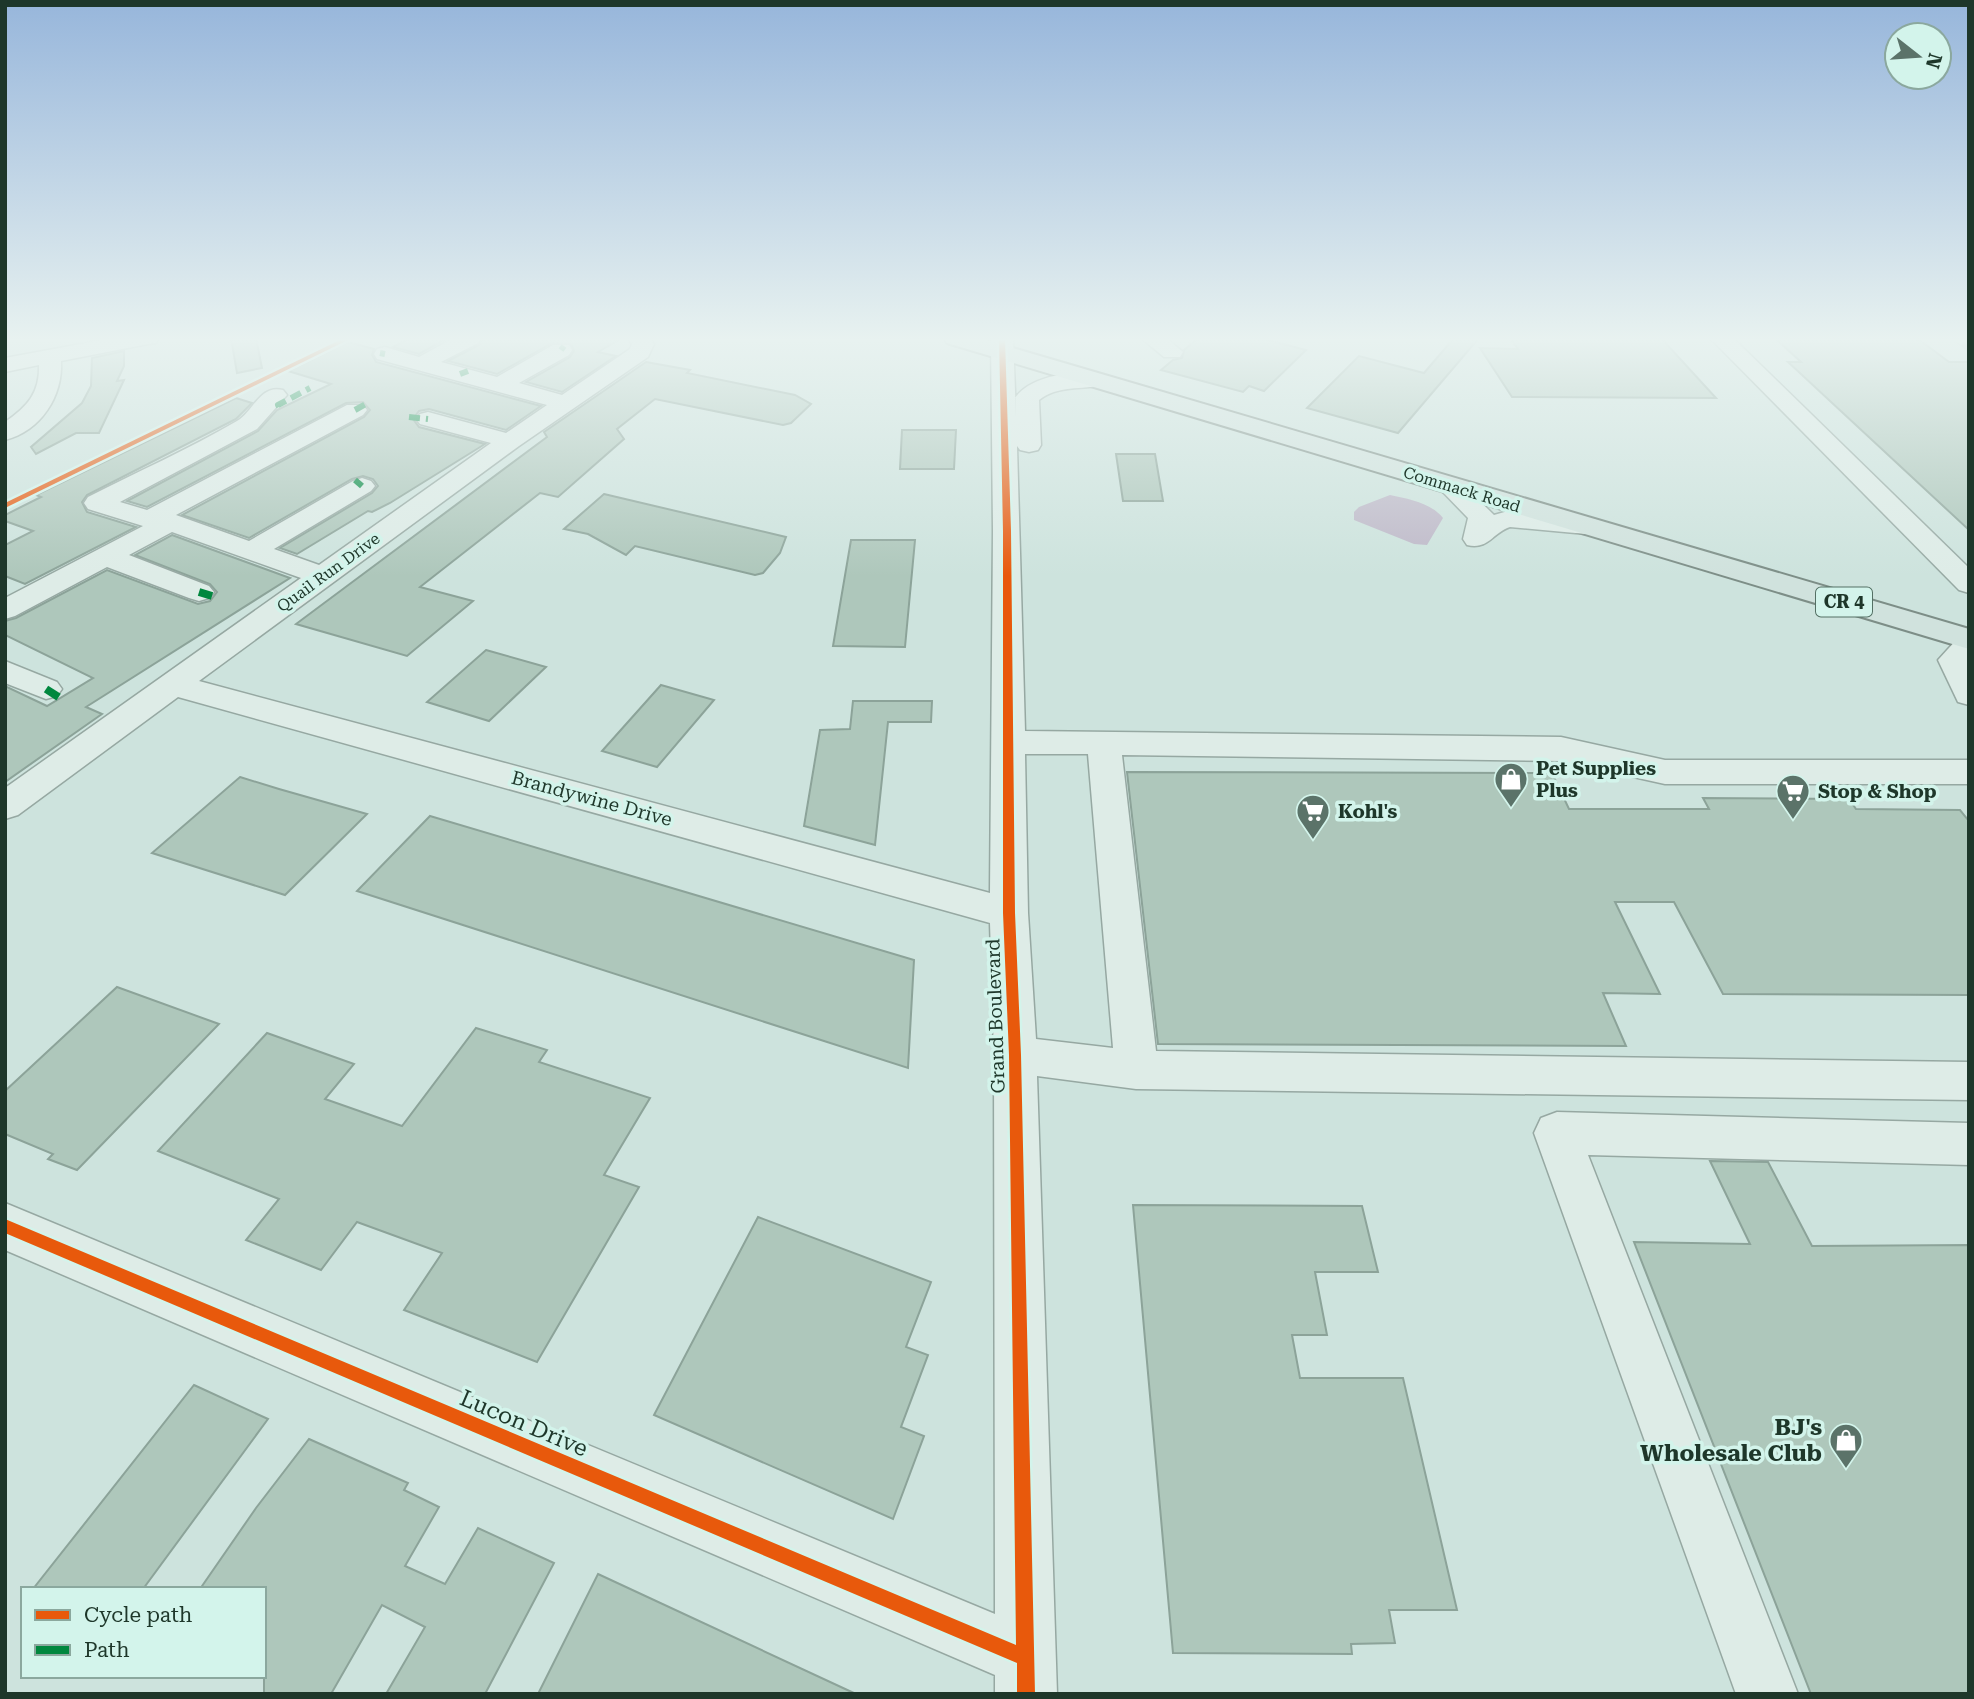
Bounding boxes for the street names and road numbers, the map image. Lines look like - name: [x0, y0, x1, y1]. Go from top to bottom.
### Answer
- street label: Commack Road: [1401, 463, 1523, 516]
- street label: Quail Run Drive: [273, 529, 384, 616]
- road number: CR 4: [1816, 588, 1872, 616]
- street label: Brandywine Drive: [509, 766, 675, 831]
- street label: Grand Boulevard: [981, 938, 1010, 1094]
- street label: Lucon Drive: [456, 1384, 592, 1463]

